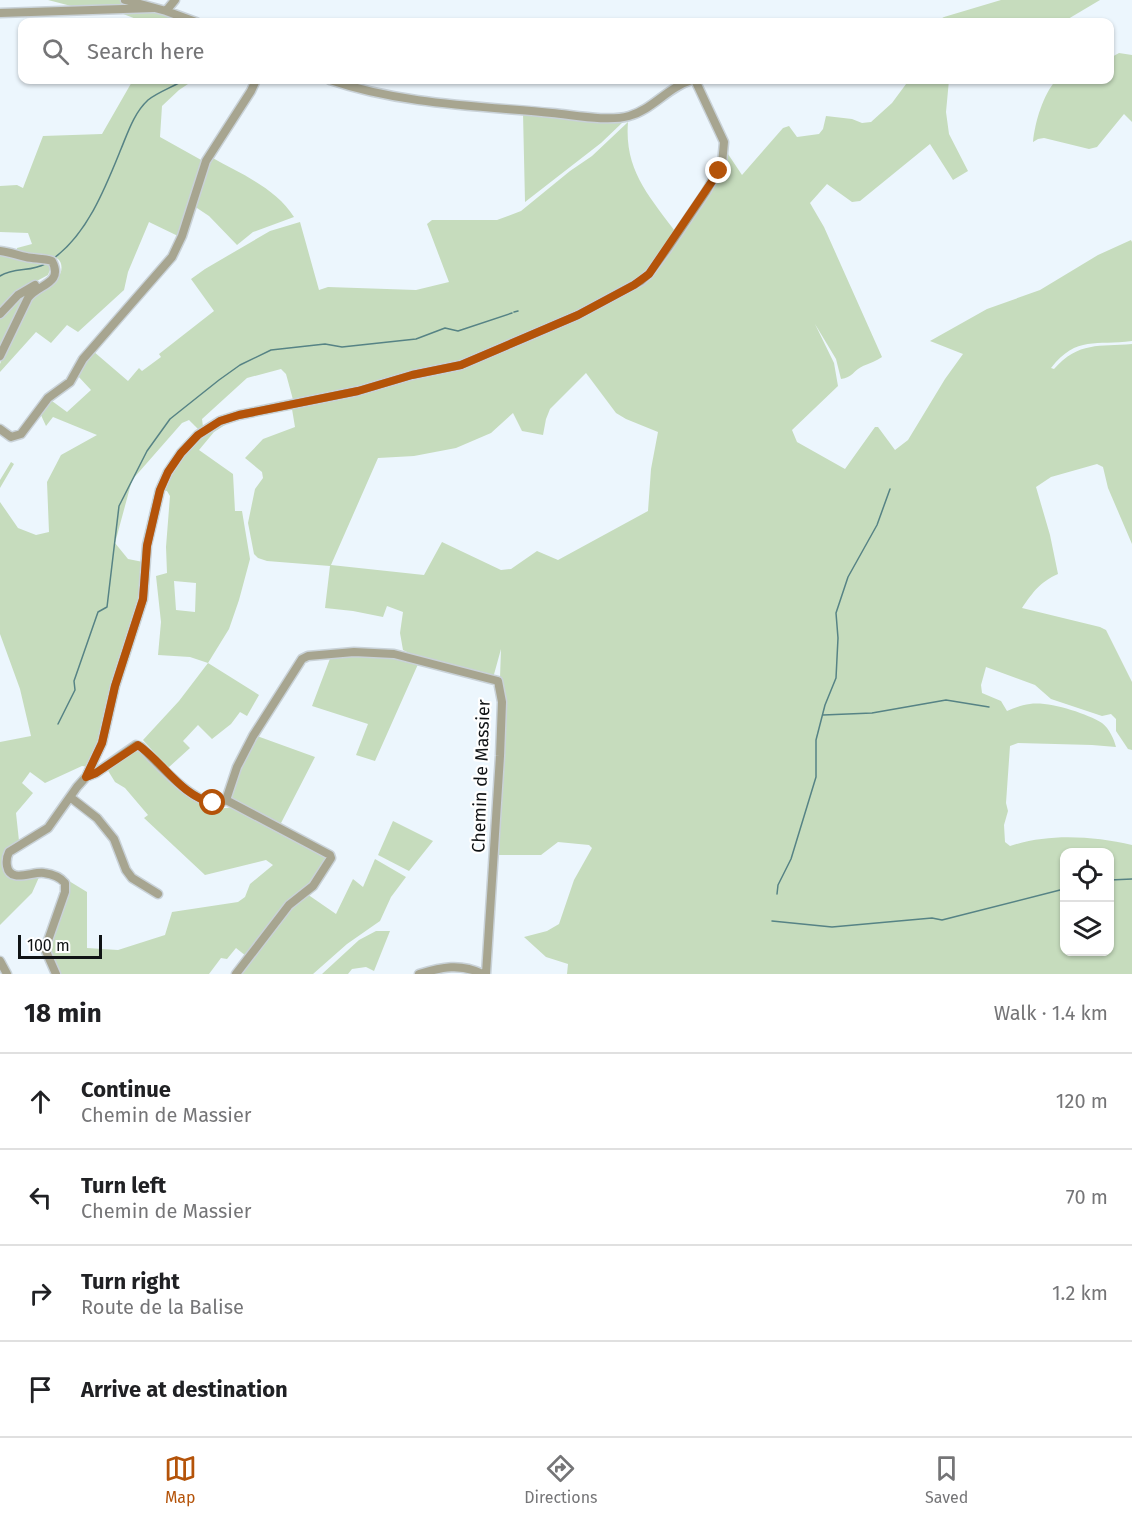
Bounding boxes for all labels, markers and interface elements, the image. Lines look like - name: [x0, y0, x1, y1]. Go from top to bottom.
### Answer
- search box: [18, 18, 1114, 84]
- icon: search: [39, 35, 72, 68]
- text: Search here: [87, 38, 205, 65]
- route end: [705, 157, 731, 183]
- street label: Chemin de Massier: [467, 699, 495, 853]
- route start: [199, 789, 225, 815]
- map controls: [1060, 848, 1114, 956]
- button: locate: [1060, 848, 1114, 902]
- button: layers: [1060, 902, 1114, 956]
- scale bar: [18, 932, 102, 960]
- text: 100 m: [27, 936, 70, 955]
- text: 18 min: [24, 998, 102, 1029]
- text: Walk · 1.4 km: [994, 1001, 1108, 1025]
- text: Continue: [81, 1076, 171, 1103]
- icon: ahead: [24, 1085, 57, 1118]
- text: 120 m: [1056, 1089, 1108, 1113]
- text: Chemin de Massier: [81, 1103, 252, 1127]
- text: Turn left: [81, 1172, 166, 1199]
- icon: left: [24, 1181, 57, 1214]
- text: 70 m: [1066, 1185, 1108, 1209]
- text: Chemin de Massier: [81, 1199, 252, 1223]
- text: Turn right: [81, 1268, 180, 1295]
- icon: right: [24, 1277, 57, 1310]
- text: 1.2 km: [1052, 1281, 1108, 1305]
- text: Route de la Balise: [81, 1295, 244, 1319]
- icon: arrive: [24, 1373, 57, 1406]
- text: Arrive at destination: [81, 1376, 288, 1403]
- tab: Map: [164, 1452, 197, 1507]
- tab: Directions: [524, 1452, 598, 1507]
- tab: Saved: [925, 1452, 968, 1507]

